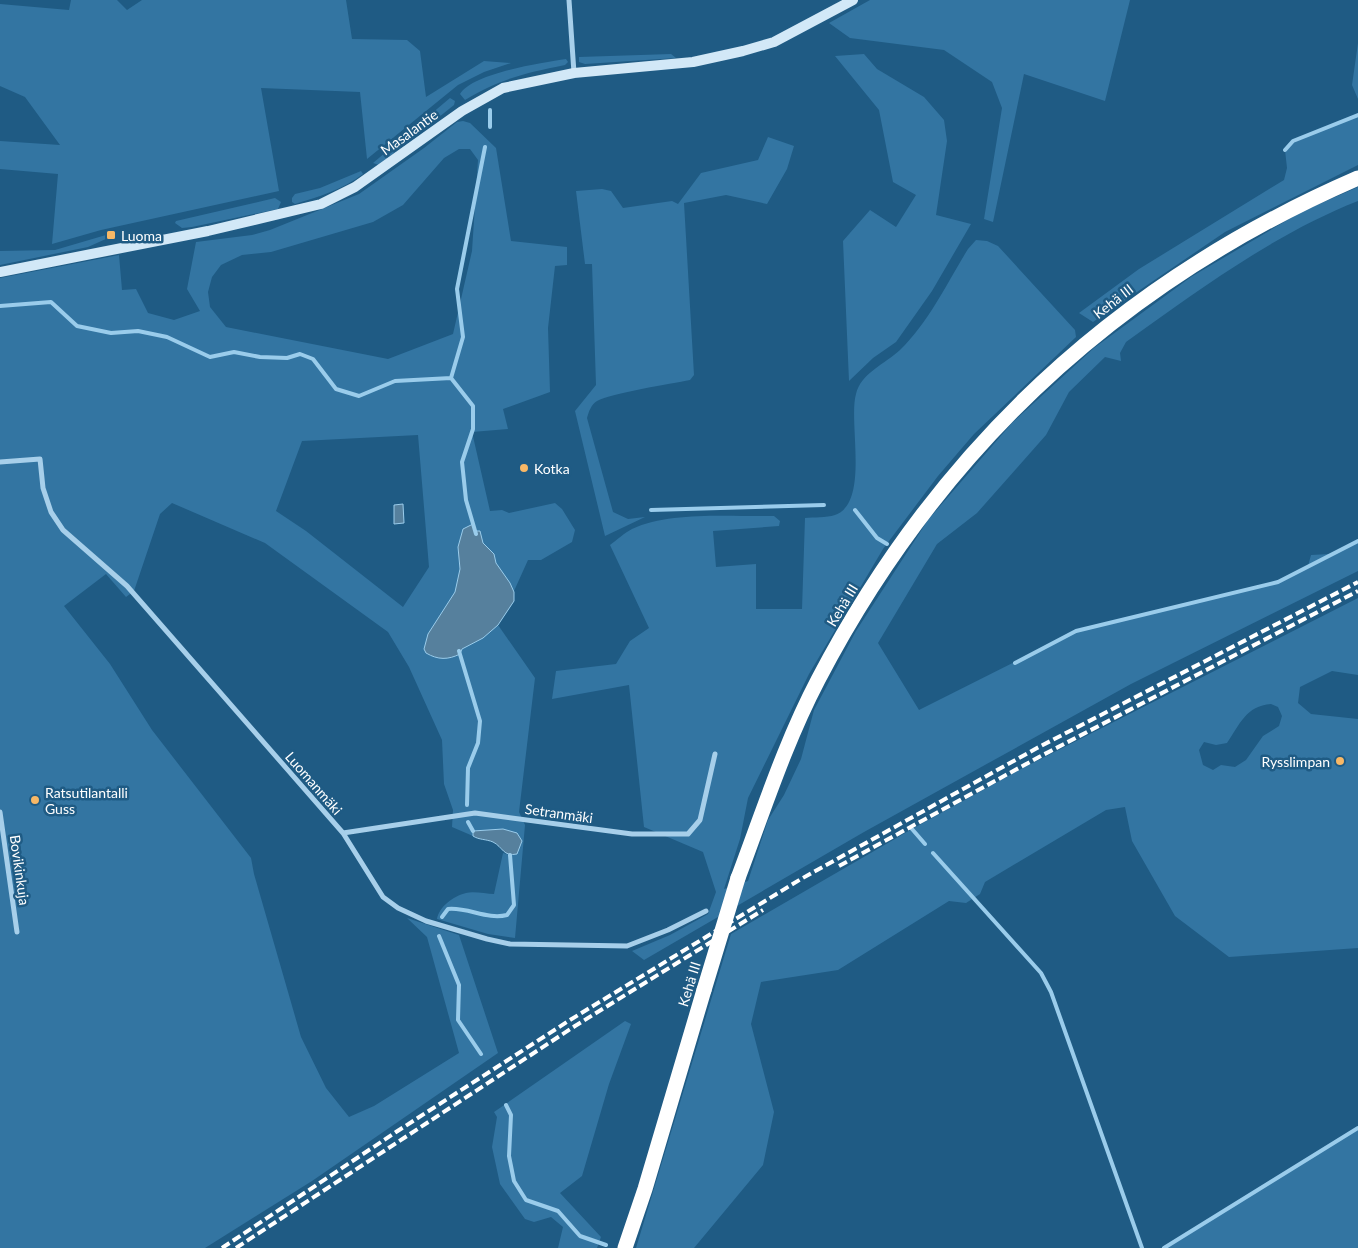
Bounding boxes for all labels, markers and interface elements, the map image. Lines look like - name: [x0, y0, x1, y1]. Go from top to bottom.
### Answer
- street label: Masalantie: [377, 106, 441, 158]
- place label: Luoma: [121, 227, 162, 244]
- marker: Luoma: [105, 229, 117, 241]
- street label: Kehä III: [1090, 280, 1136, 322]
- place label: Kotka: [534, 460, 570, 477]
- marker: Kotka: [518, 462, 530, 474]
- street label: Kehä III: [823, 581, 861, 629]
- street label: Luomanmäki: [282, 748, 346, 818]
- place label: Rysslimpan: [1261, 753, 1330, 770]
- marker: Rysslimpan: [1334, 755, 1346, 767]
- place label: Ratsutilantalli Guss: [45, 784, 128, 817]
- marker: Ratsutilantalli Guss: [29, 794, 41, 806]
- street label: Setranmäki: [524, 800, 594, 826]
- street label: Bovikinkuja: [7, 834, 33, 906]
- street label: Kehä III: [674, 959, 704, 1009]

